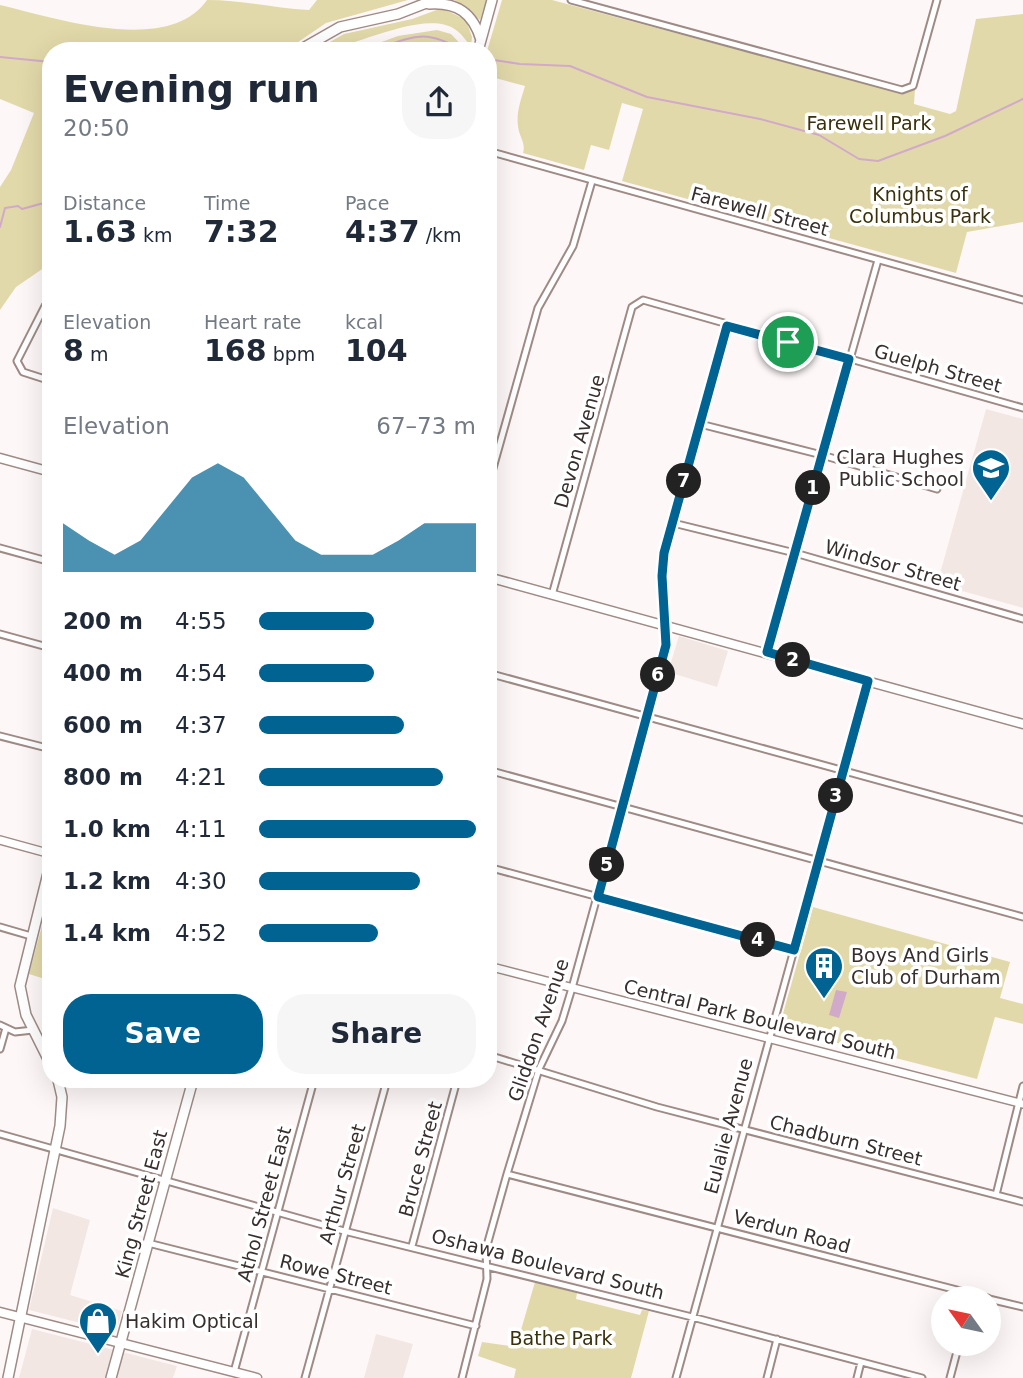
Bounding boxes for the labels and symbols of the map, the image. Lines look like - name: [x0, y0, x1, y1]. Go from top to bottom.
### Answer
- park label: Farewell Park: [807, 112, 931, 134]
- street label: Farewell Street: [689, 182, 831, 240]
- park label: Knights of Columbus Park: [849, 183, 991, 227]
- pin: [758, 312, 818, 372]
- street label: Guelph Street: [872, 339, 1004, 397]
- street label: Devon Avenue: [549, 372, 609, 510]
- place label: Clara Hughes Public School: [836, 446, 964, 490]
- school or university icon: Clara Hughes Public School: [970, 447, 1012, 502]
- pin: 7: [666, 463, 702, 498]
- pin: 1: [796, 470, 830, 505]
- street label: Windsor Street: [822, 535, 964, 595]
- pin: 2: [776, 642, 810, 678]
- pin: 6: [640, 658, 676, 692]
- pin: 3: [818, 778, 854, 814]
- pin: 5: [590, 848, 624, 882]
- pin: 4: [740, 922, 776, 958]
- place label: Boys And Girls Club of Durham: [851, 944, 1000, 988]
- building icon: Boys And Girls Club of Durham: [803, 945, 845, 1000]
- street label: Gliddon Avenue: [503, 956, 573, 1104]
- street label: Central Park Boulevard South: [622, 974, 898, 1064]
- street label: Eulalie Avenue: [699, 1056, 757, 1196]
- street label: Bruce Street: [394, 1099, 446, 1219]
- street label: Chadburn Street: [767, 1110, 925, 1170]
- street label: Arthur Street: [314, 1121, 370, 1247]
- street label: Athol Street East: [233, 1124, 295, 1284]
- street label: King Street East: [111, 1127, 171, 1281]
- street label: Verdun Road: [731, 1205, 853, 1257]
- street label: Oshawa Boulevard South: [429, 1224, 667, 1304]
- street label: Rowe Street: [278, 1249, 394, 1299]
- north arrow: [931, 1286, 1001, 1356]
- shop icon: Hakim Optical: [77, 1300, 119, 1355]
- place label: Hakim Optical: [125, 1310, 259, 1332]
- park label: Bathe Park: [510, 1327, 612, 1349]

